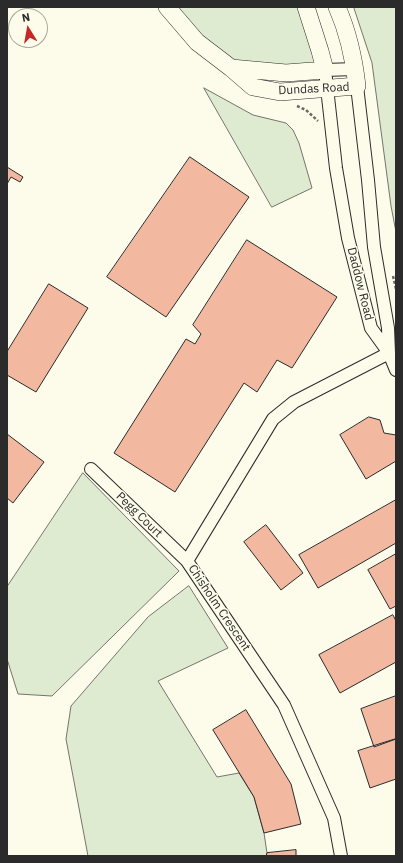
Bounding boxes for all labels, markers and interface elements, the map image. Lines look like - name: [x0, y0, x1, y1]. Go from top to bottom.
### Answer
- north arrow: [8, 8, 48, 48]
- text: N: [21, 10, 31, 25]
- street label: Dundas Road: [278, 80, 350, 98]
- street label: Daddow Road: [344, 246, 376, 322]
- street label: Pegg Court: [113, 489, 165, 541]
- street label: Chisholm Crescent: [185, 562, 253, 654]

